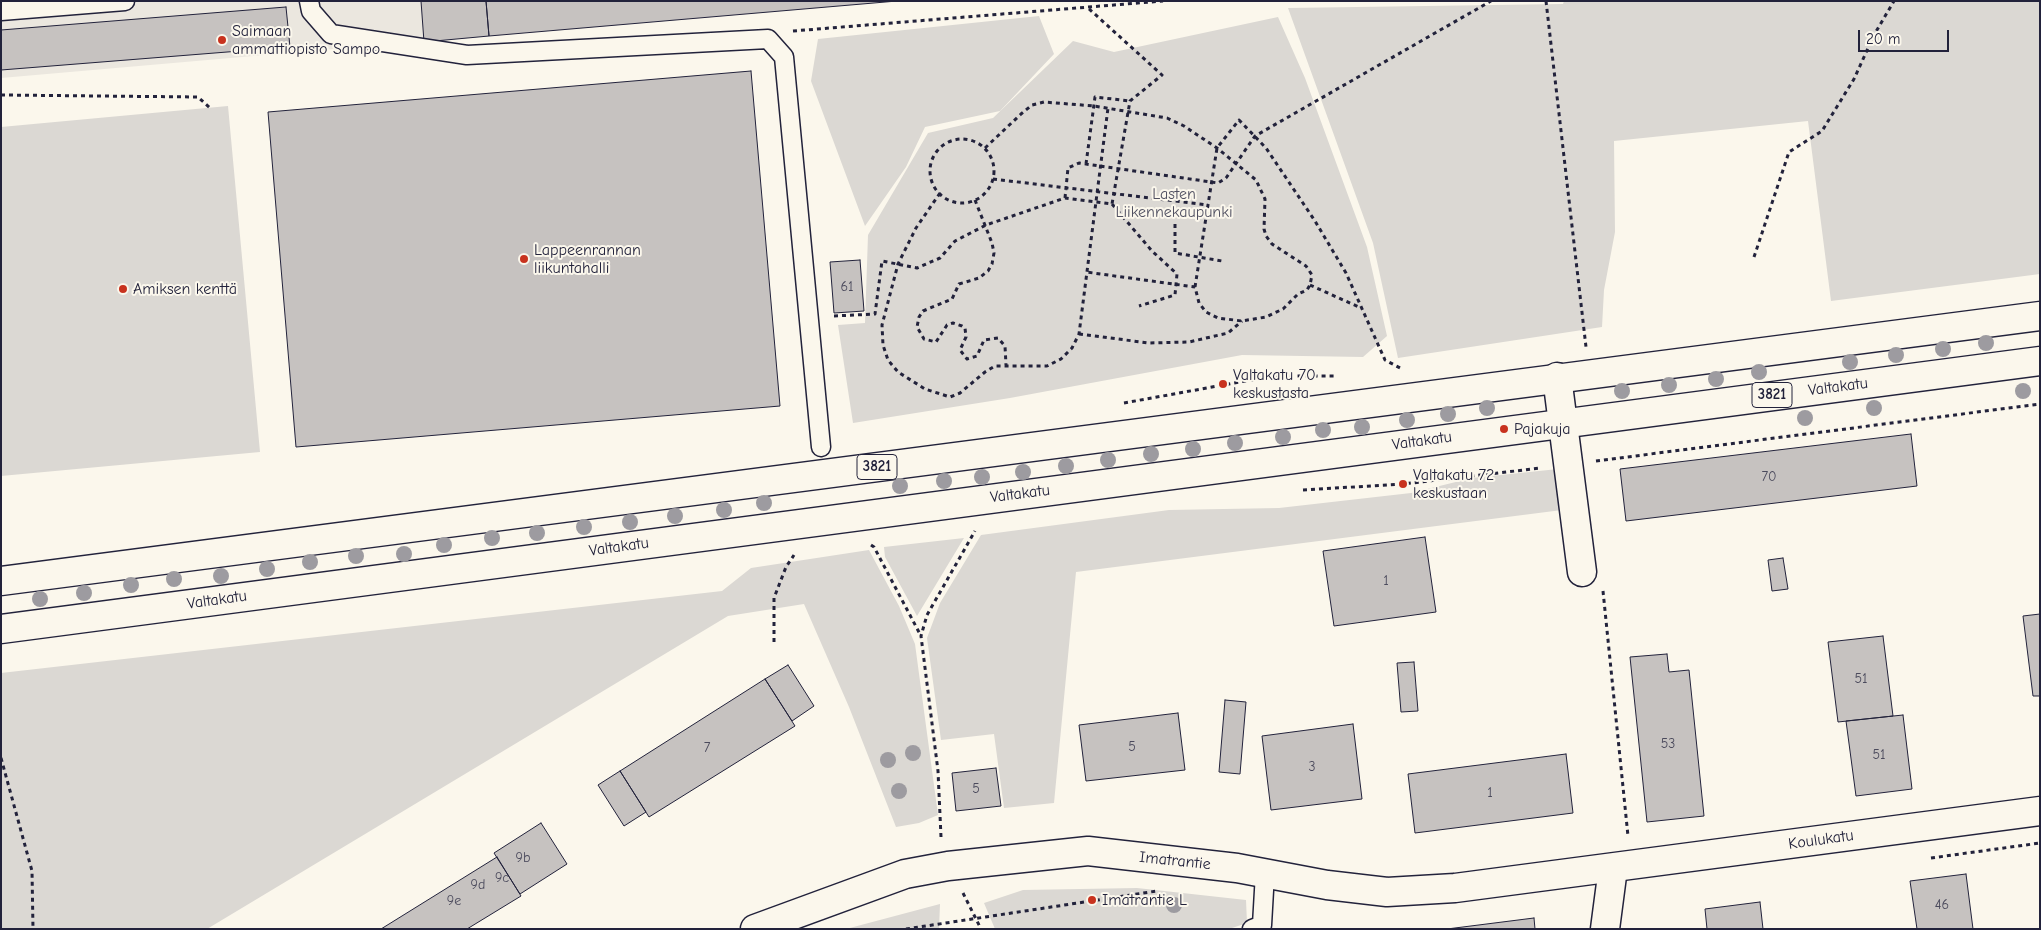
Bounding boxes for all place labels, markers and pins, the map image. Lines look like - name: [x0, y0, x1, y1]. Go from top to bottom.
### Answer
- place label: Saimaan ammattiopisto Sampo: [232, 21, 380, 59]
- marker: Saimaan ammattiopisto Sampo: [216, 34, 228, 46]
- place label: Lappeenrannan liikuntahalli: [534, 240, 641, 278]
- marker: Lappeenrannan liikuntahalli: [518, 253, 530, 265]
- place label: Amiksen kenttä: [133, 279, 237, 299]
- marker: Amiksen kenttä: [117, 283, 129, 295]
- place label: Valtakatu 70 keskustasta: [1233, 365, 1316, 403]
- marker: Valtakatu 70 keskustasta: [1217, 378, 1229, 390]
- place label: Pajakuja: [1514, 419, 1571, 439]
- marker: Pajakuja: [1498, 423, 1510, 435]
- place label: Valtakatu 72 keskustaan: [1413, 465, 1494, 503]
- marker: Valtakatu 72 keskustaan: [1397, 478, 1409, 490]
- place label: Imatrantie L: [1102, 890, 1187, 910]
- marker: Imatrantie L: [1086, 894, 1098, 906]

